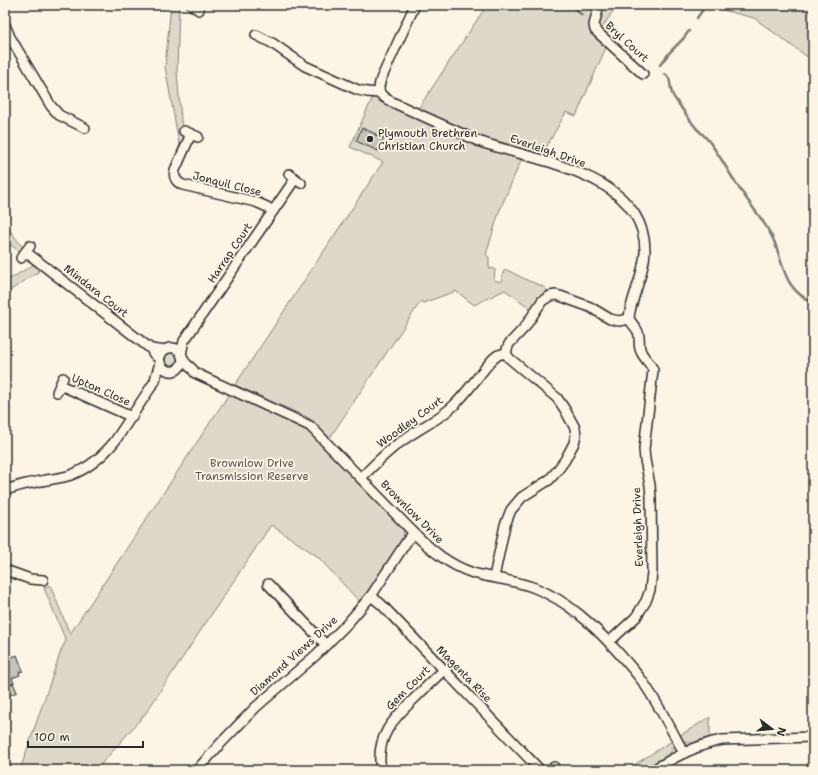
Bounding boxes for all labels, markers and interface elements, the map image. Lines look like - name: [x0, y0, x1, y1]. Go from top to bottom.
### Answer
- street label: Bryl Court: [602, 18, 652, 66]
- place label: Plymouth Brethren Christian Church: [378, 126, 477, 154]
- street label: Everleigh Drive: [508, 131, 588, 171]
- marker: Plymouth Brethren Christian Church: [365, 134, 375, 144]
- street label: Jonquil Close: [191, 168, 263, 200]
- street label: Harrap Court: [204, 220, 256, 286]
- street label: Mindara Court: [61, 261, 132, 321]
- street label: Upton Close: [69, 370, 133, 410]
- street label: Woodley Court: [374, 393, 446, 451]
- park label: Brownlow Drive Transmission Reserve: [195, 456, 309, 484]
- street label: Brownlow Drive: [377, 477, 447, 547]
- street label: Everleigh Drive: [629, 487, 647, 567]
- street label: Diamond Views Drive: [247, 613, 341, 699]
- street label: Magenta Rise: [433, 642, 495, 706]
- street label: Gem Court: [383, 663, 433, 713]
- north arrow: [752, 709, 792, 749]
- scale bar: [28, 723, 143, 749]
- text: N: [773, 725, 790, 738]
- text: 100 m: [34, 729, 70, 745]

